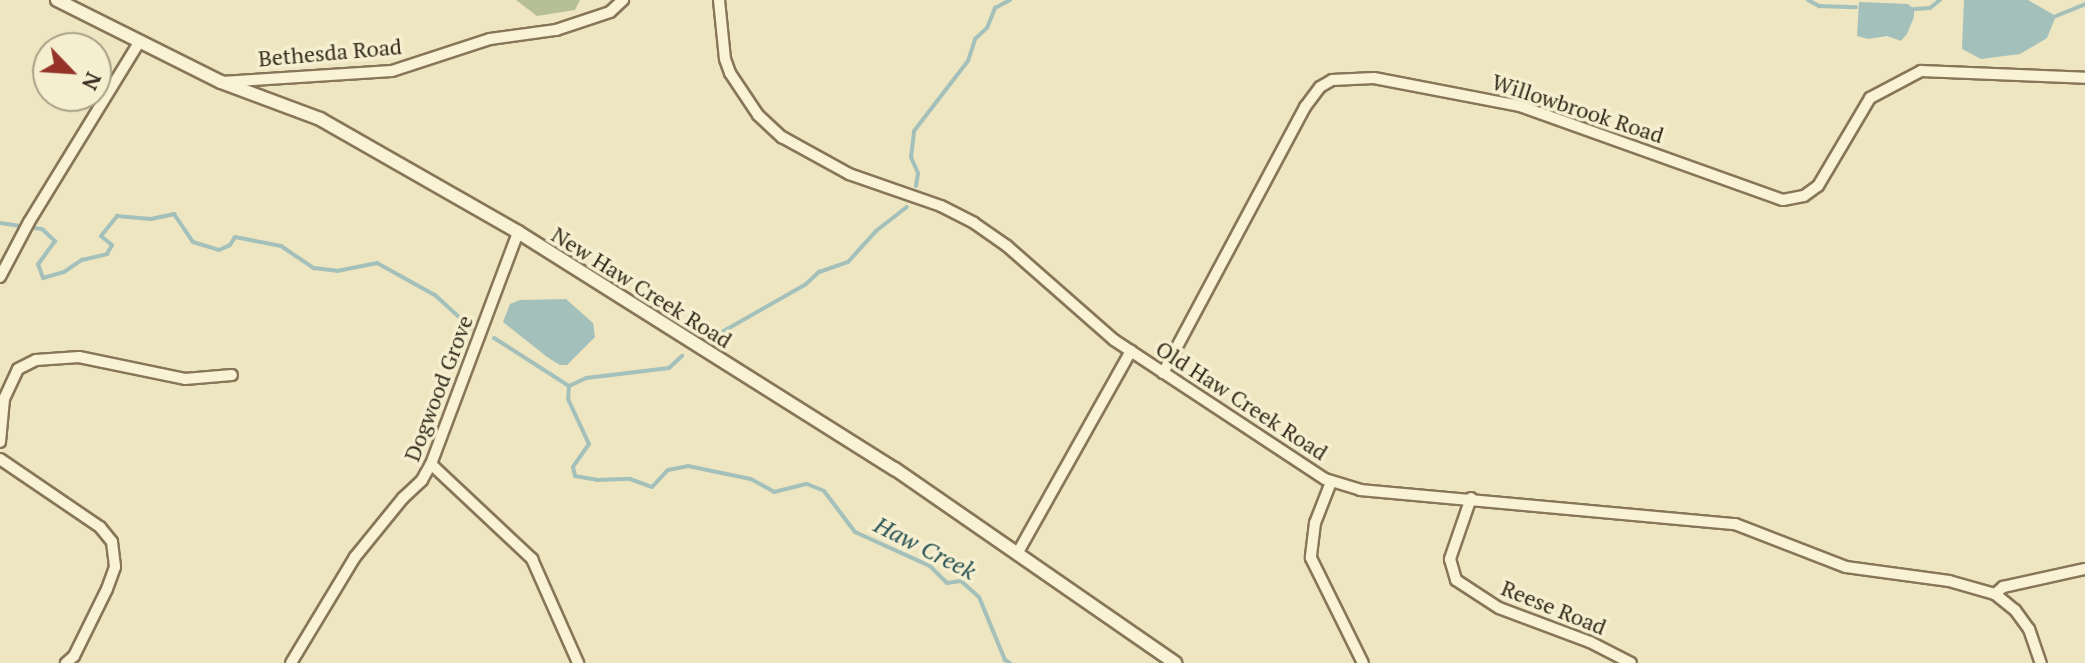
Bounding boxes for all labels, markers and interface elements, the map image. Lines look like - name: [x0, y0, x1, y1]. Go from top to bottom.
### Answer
- north arrow: [32, 32, 112, 112]
- street label: Bethesda Road: [257, 33, 403, 71]
- text: N: [76, 68, 109, 95]
- street label: Willowbrook Road: [1489, 68, 1667, 148]
- street label: New Haw Creek Road: [547, 221, 737, 353]
- street label: Dogwood Grove: [398, 311, 478, 465]
- street label: Old Haw Creek Road: [1151, 335, 1333, 465]
- water label: Haw Creek: [869, 510, 981, 586]
- street label: Reese Road: [1498, 574, 1610, 640]

